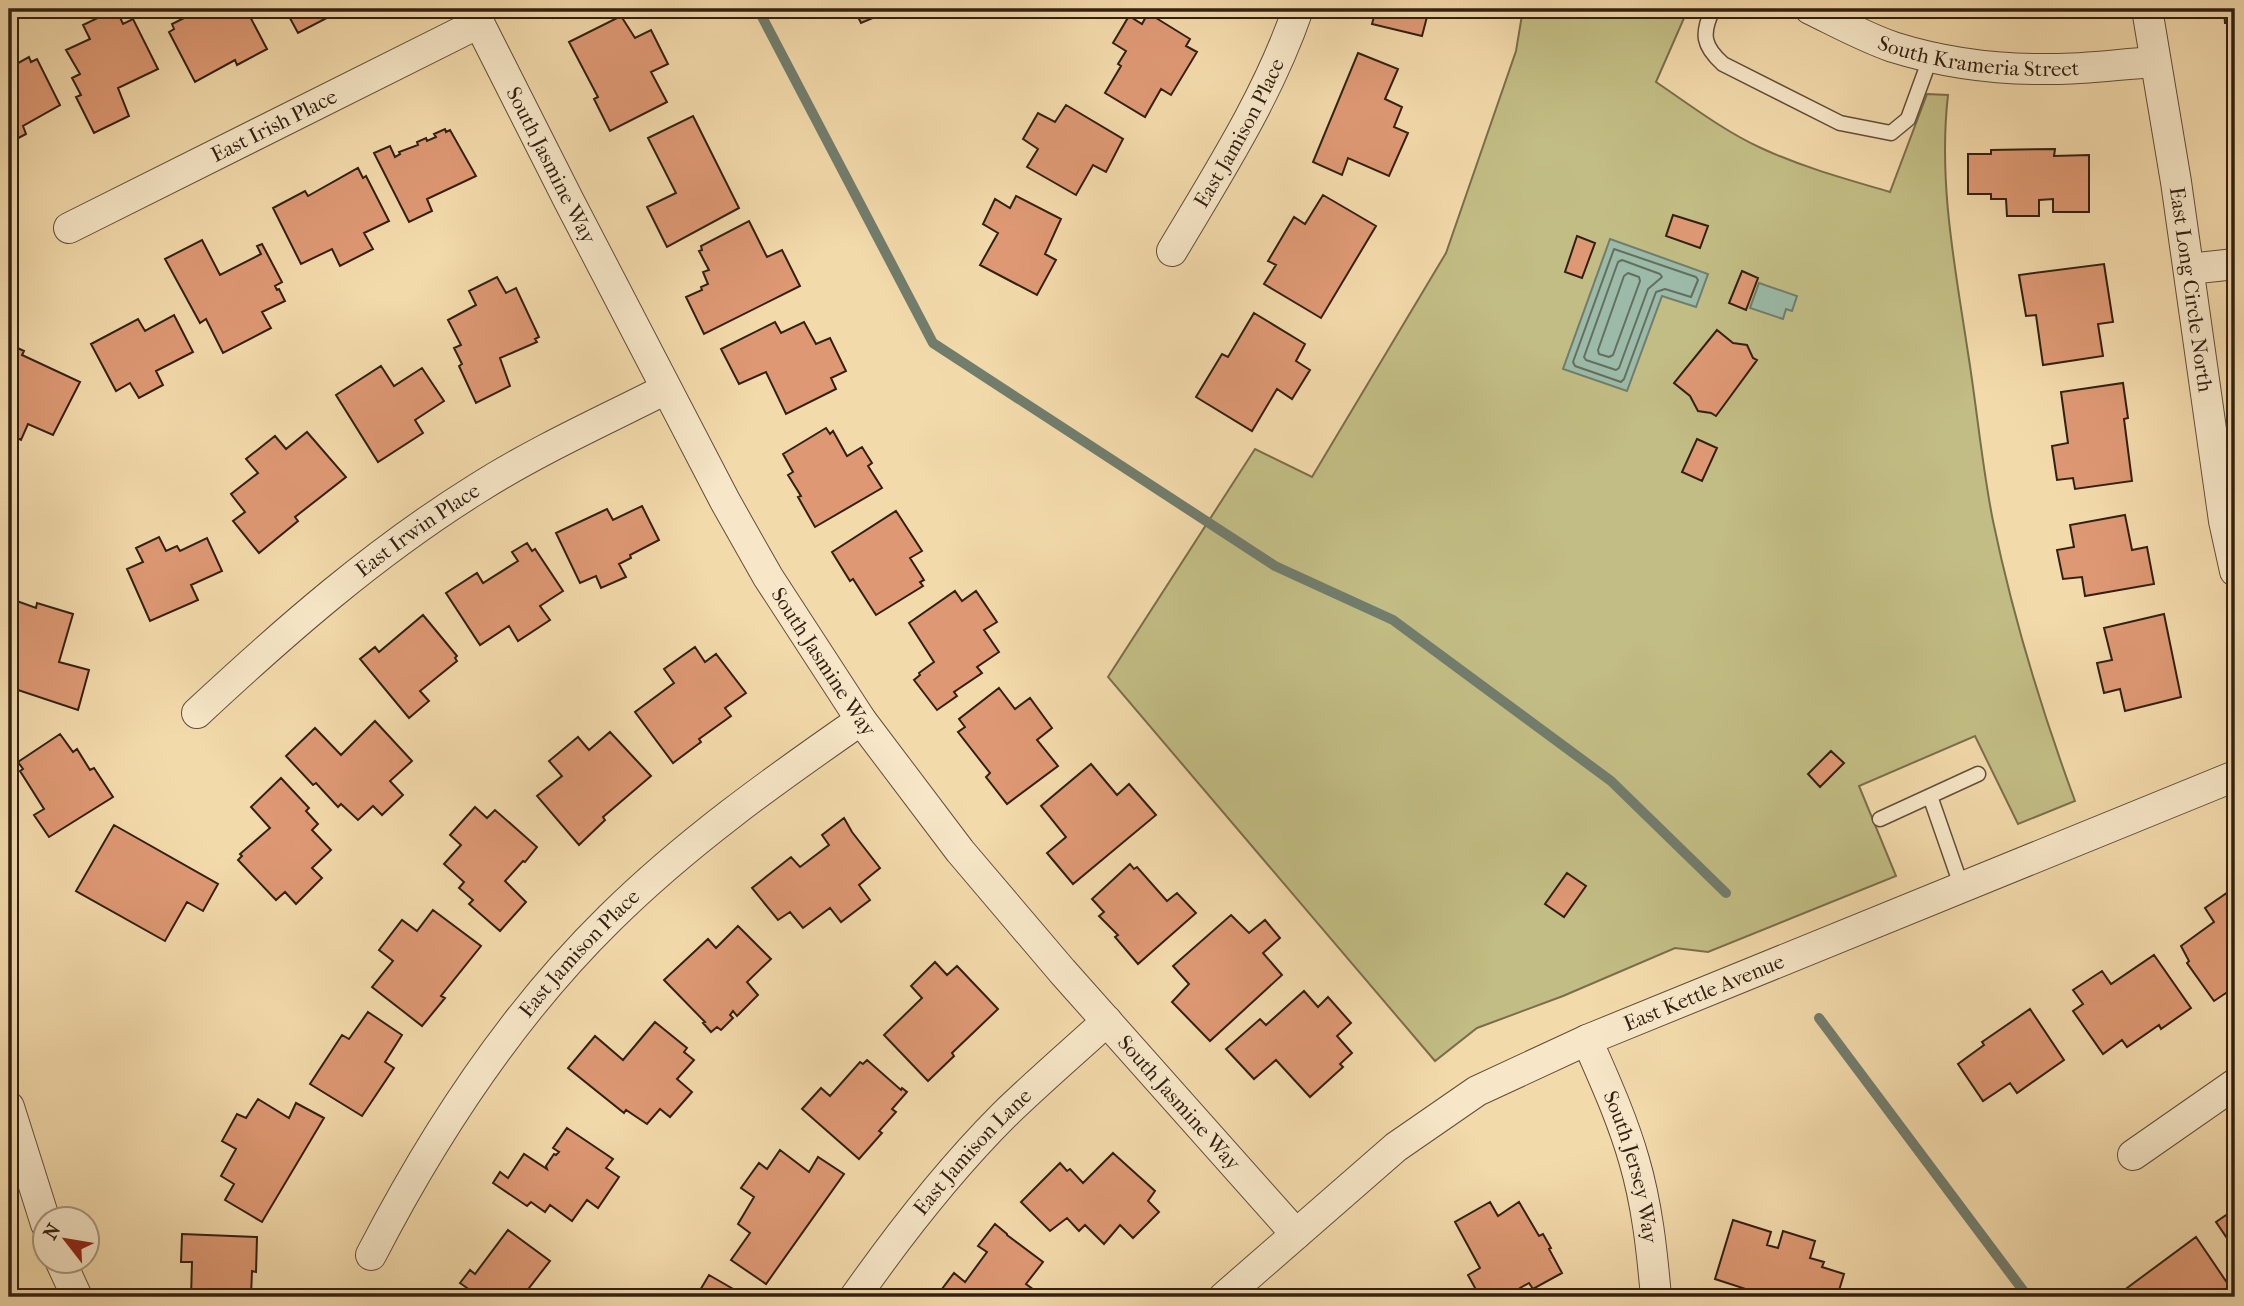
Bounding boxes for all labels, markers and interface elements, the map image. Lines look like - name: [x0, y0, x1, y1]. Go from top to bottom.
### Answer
- street label: South Krameria Street: [1875, 31, 2080, 81]
- street label: East Jamison Place: [1189, 55, 1289, 212]
- street label: South Jasmine Way: [501, 83, 601, 248]
- street label: East Irish Place: [207, 84, 341, 167]
- street label: East Long Circle North: [2165, 185, 2218, 394]
- street label: East Irwin Place: [351, 478, 484, 582]
- street label: South Jasmine Way: [766, 583, 881, 741]
- street label: East Jamison Place: [514, 884, 644, 1022]
- street label: East Kettle Avenue: [1620, 949, 1787, 1036]
- street label: South Jasmine Way: [1113, 1030, 1246, 1176]
- street label: East Jamison Lane: [908, 1084, 1036, 1220]
- street label: South Jersey Way: [1598, 1087, 1662, 1245]
- north arrow: [32, 1204, 102, 1274]
- text: N: [39, 1219, 66, 1244]

